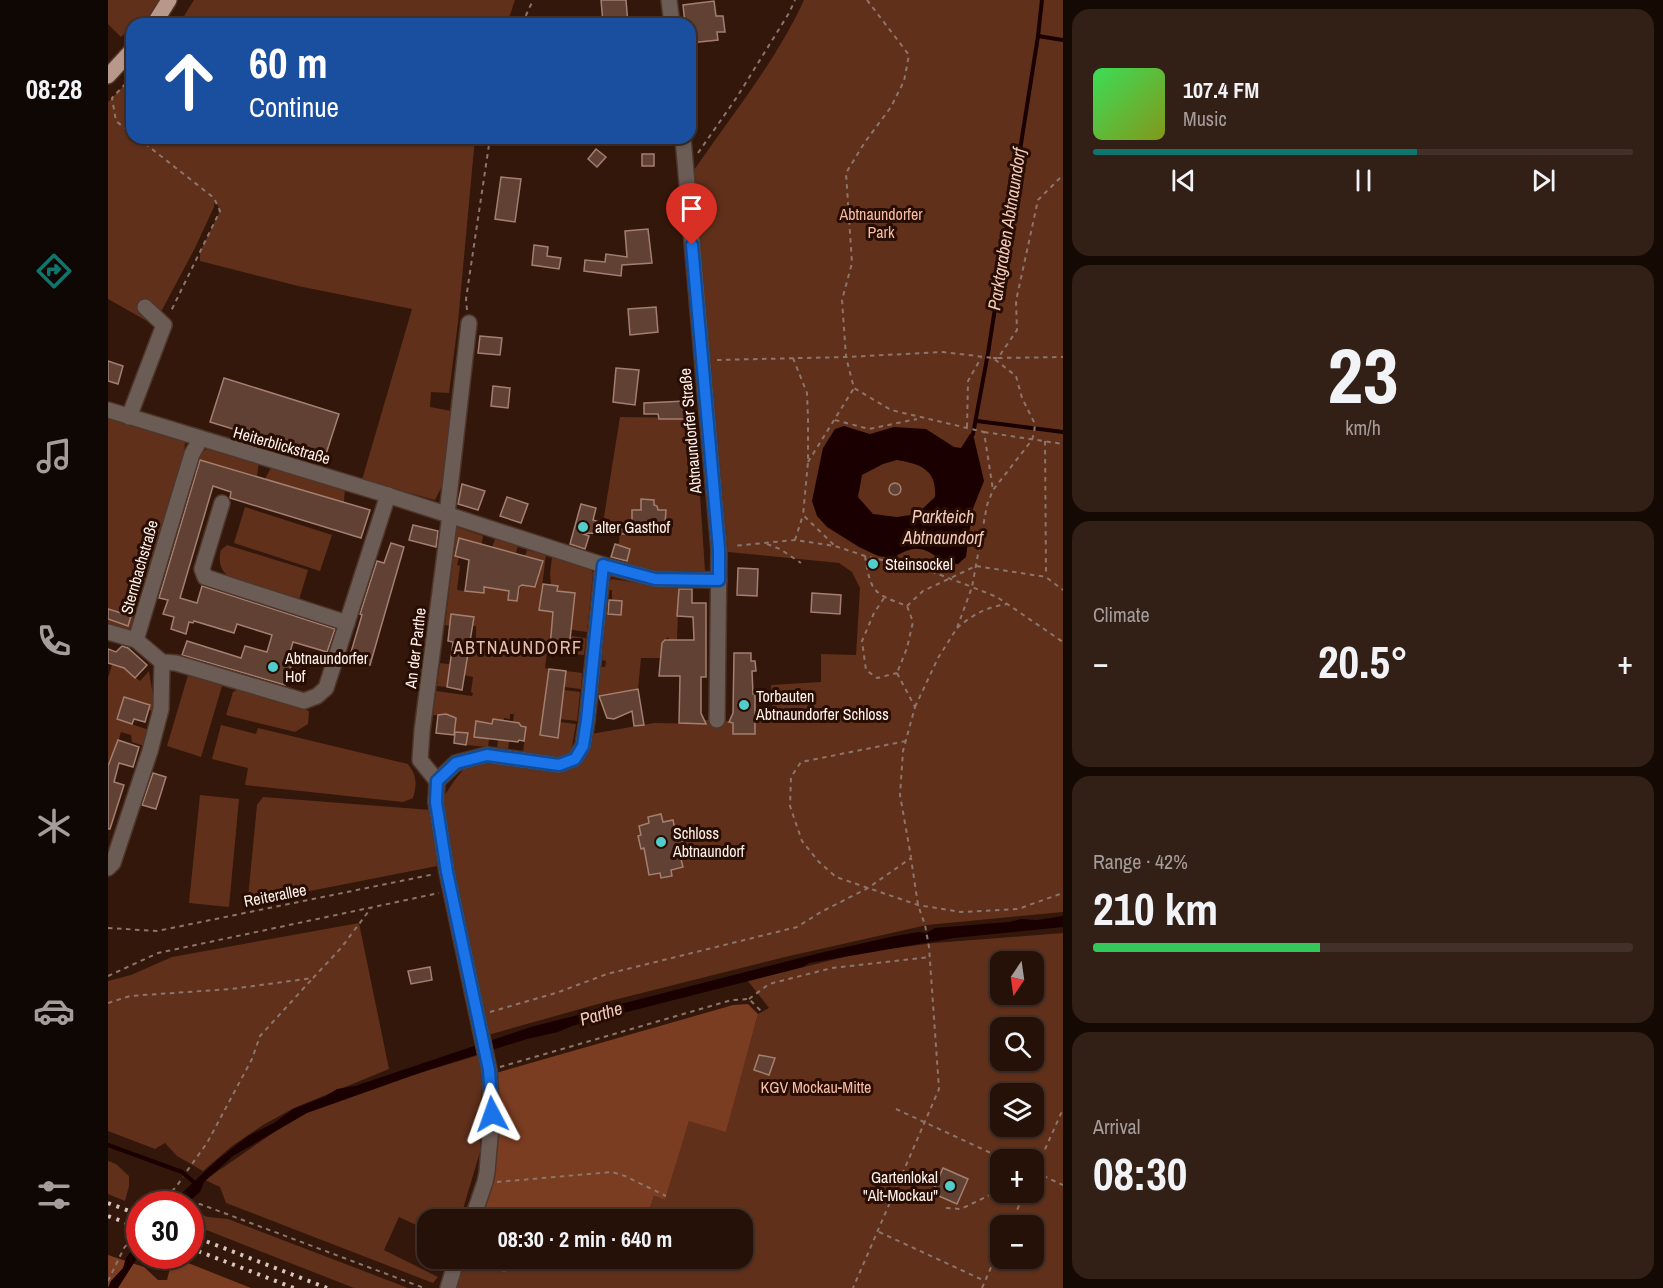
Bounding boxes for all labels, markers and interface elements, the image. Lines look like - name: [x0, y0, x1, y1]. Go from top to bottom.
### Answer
- text: 60 m: [249, 35, 328, 91]
- icon: ahead: [150, 42, 228, 120]
- text: 08:28: [26, 71, 82, 107]
- text: 107.4 FM: [1183, 75, 1259, 105]
- text: Continue: [249, 89, 339, 125]
- text: Music: [1183, 105, 1227, 132]
- water label: Parktgraben Abtnaundorf: [981, 144, 1032, 312]
- icon: previous: [1167, 164, 1200, 197]
- icon: pause: [1347, 164, 1380, 197]
- icon: next: [1527, 164, 1560, 197]
- pin: [666, 183, 717, 245]
- icon: arrive: [675, 192, 708, 225]
- park label: Abtnaundorfer Park: [838, 203, 923, 243]
- icon: directions: [33, 250, 75, 292]
- text: 23: [1327, 322, 1399, 427]
- street label: Abtnaundorfer Straße: [674, 367, 707, 496]
- text: km/h: [1345, 414, 1381, 441]
- street label: Heiterblickstraße: [231, 421, 333, 469]
- icon: music: [33, 435, 75, 477]
- water label: Parkteich Abtnaundorf: [902, 504, 985, 550]
- place label: alter Gasthof: [595, 516, 670, 538]
- street label: Sternbachstraße: [115, 517, 163, 617]
- marker: alter Gasthof: [576, 520, 590, 534]
- place label: Steinsockel: [885, 553, 953, 575]
- marker: Steinsockel: [866, 557, 880, 571]
- text: Climate: [1093, 601, 1150, 628]
- street label: An der Parthe: [399, 606, 431, 691]
- icon: phone: [33, 620, 75, 662]
- text: 20.5°: [1318, 631, 1408, 692]
- district label: ABTNAUNDORF: [453, 635, 582, 660]
- text: −: [1093, 640, 1109, 684]
- text: +: [1617, 640, 1633, 684]
- place label: Abtnaundorfer Hof: [284, 647, 369, 687]
- marker: Abtnaundorfer Hof: [266, 660, 280, 674]
- place label: Torbauten Abtnaundorfer Schloss: [755, 685, 889, 725]
- marker: Torbauten Abtnaundorfer Schloss: [737, 698, 751, 712]
- icon: climate: [33, 805, 75, 847]
- place label: Schloss Abtnaundorf: [672, 822, 745, 862]
- marker: Schloss Abtnaundorf: [654, 835, 668, 849]
- text: Range · 42%: [1093, 848, 1188, 875]
- street label: Reiterallee: [242, 878, 308, 912]
- text: 210 km: [1093, 878, 1218, 939]
- north arrow: [990, 951, 1044, 1005]
- map controls: [990, 951, 1044, 1269]
- icon: car: [33, 990, 75, 1032]
- water label: Parthe: [576, 995, 625, 1032]
- button: search: [990, 1017, 1044, 1071]
- park label: KGV Mockau-Mitte: [761, 1076, 871, 1098]
- position arrow: [460, 1082, 524, 1146]
- button: layers: [990, 1083, 1044, 1137]
- text: Arrival: [1093, 1113, 1140, 1140]
- text: 08:30: [1093, 1143, 1187, 1204]
- button: +: [990, 1149, 1044, 1203]
- place label: Gartenlokal "Alt-Mockau": [863, 1166, 938, 1206]
- icon: filters: [33, 1174, 75, 1216]
- marker: Gartenlokal "Alt-Mockau": [943, 1179, 957, 1193]
- speed limit sign: 30: [126, 1191, 204, 1269]
- button: −: [990, 1215, 1044, 1269]
- text: 08:30 · 2 min · 640 m: [498, 1224, 672, 1254]

